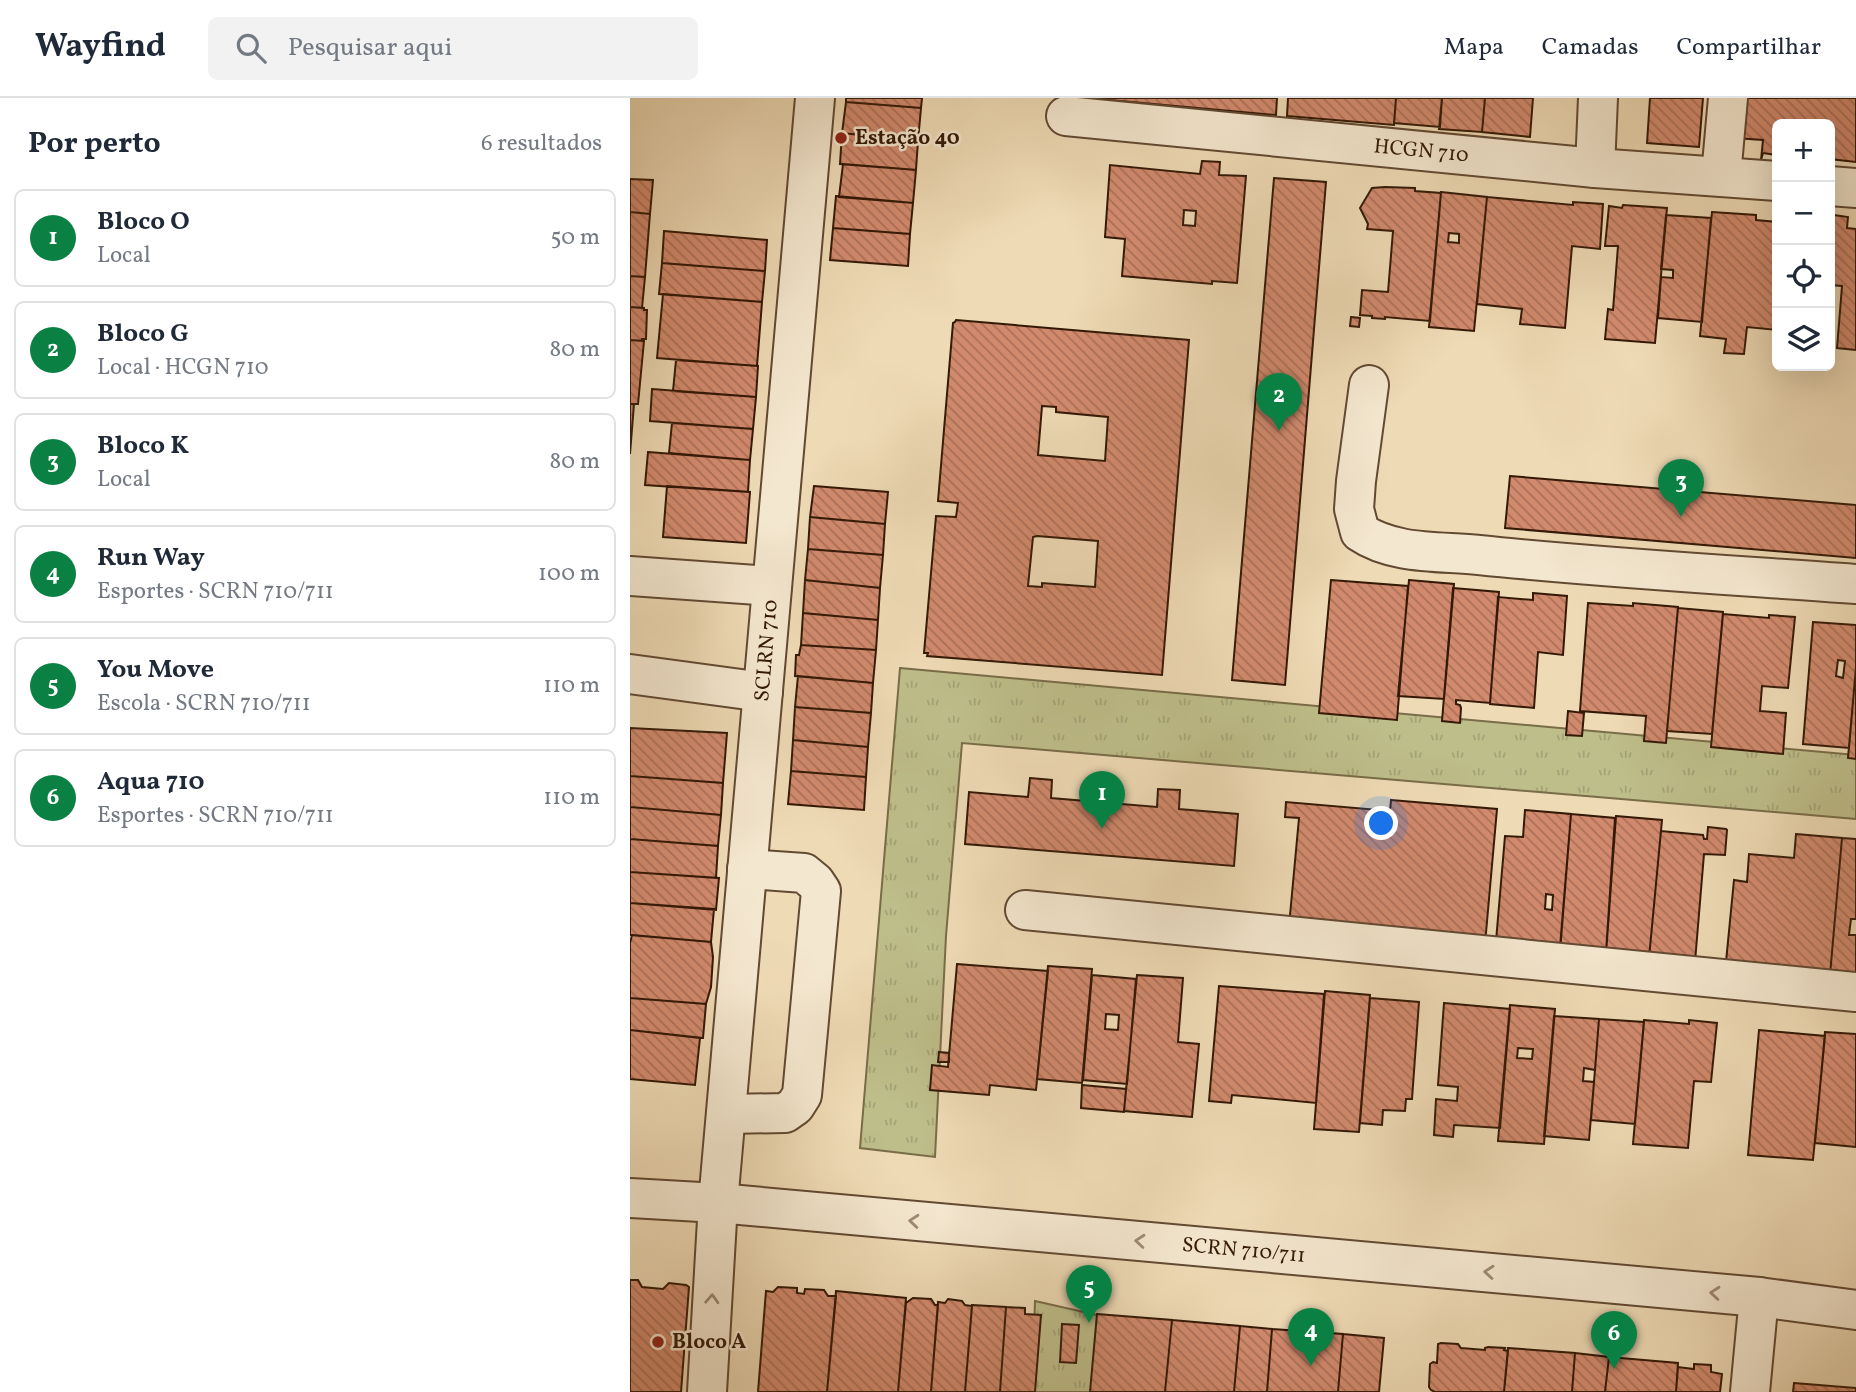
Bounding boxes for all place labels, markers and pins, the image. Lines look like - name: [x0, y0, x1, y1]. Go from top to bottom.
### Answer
- place label: Estação 40: [855, 124, 960, 153]
- marker: Estação 40: [833, 130, 849, 146]
- pin: 2: [1256, 373, 1302, 431]
- pin: 3: [1658, 459, 1704, 517]
- pin: 1: [1079, 771, 1125, 829]
- pin: 5: [1066, 1265, 1112, 1323]
- pin: 4: [1288, 1308, 1334, 1366]
- pin: 6: [1591, 1311, 1637, 1369]
- place label: Bloco A: [672, 1328, 746, 1357]
- marker: Bloco A: [650, 1334, 666, 1350]

